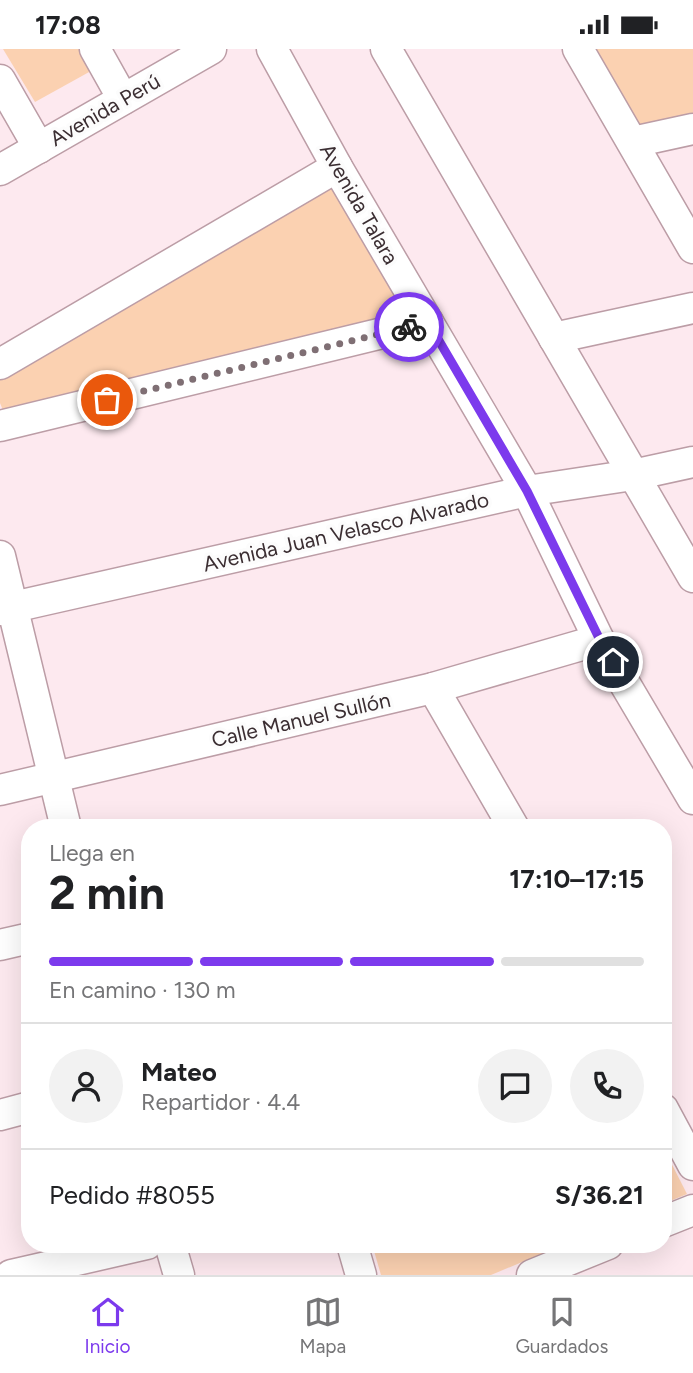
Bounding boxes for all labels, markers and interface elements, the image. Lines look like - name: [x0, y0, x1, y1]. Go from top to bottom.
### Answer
- text: 17:08: [35, 9, 101, 41]
- street label: Avenida Perú: [45, 68, 164, 151]
- street label: Avenida Talara: [315, 139, 404, 268]
- courier: [374, 292, 444, 362]
- icon: bike: [390, 308, 428, 346]
- pin: [77, 370, 137, 430]
- icon: bag: [88, 381, 126, 419]
- street label: Avenida Juan Velasco Alvarado: [201, 486, 491, 577]
- pin: [583, 632, 643, 692]
- icon: home: [594, 643, 632, 681]
- street label: Calle Manuel Sullón: [209, 687, 393, 752]
- text: Llega en: [49, 839, 135, 867]
- text: 17:10–17:15: [509, 863, 644, 895]
- text: 2 min: [49, 865, 165, 921]
- text: En camino · 130 m: [49, 976, 236, 1004]
- button: person: [49, 1049, 123, 1123]
- button: chat: [478, 1049, 552, 1123]
- button: phone: [570, 1049, 644, 1123]
- text: Mateo: [141, 1056, 217, 1088]
- text: Repartidor · 4.4: [141, 1088, 300, 1116]
- text: Pedido #8055: [49, 1179, 215, 1211]
- text: S/36.21: [555, 1179, 644, 1211]
- tab: Inicio: [85, 1293, 130, 1358]
- tab: Mapa: [300, 1293, 346, 1358]
- tab: Guardados: [515, 1293, 608, 1358]

